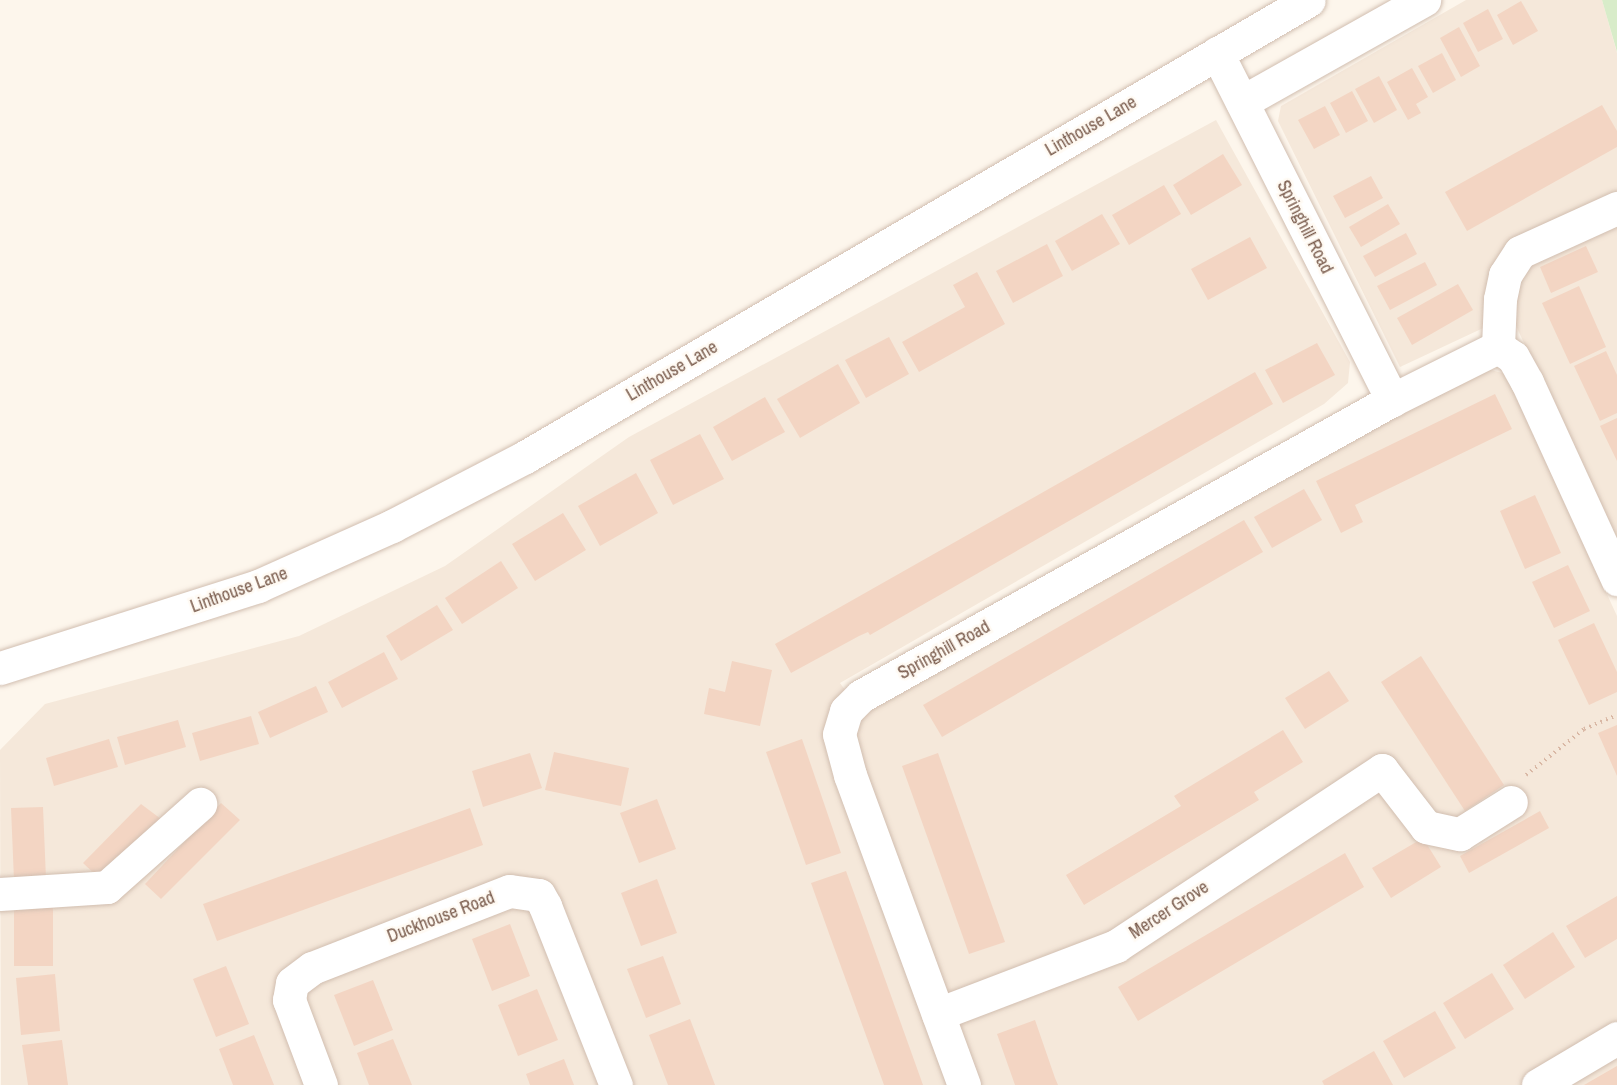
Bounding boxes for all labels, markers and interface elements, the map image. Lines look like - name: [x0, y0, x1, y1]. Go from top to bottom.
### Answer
- street label: Linthouse Lane: [1042, 91, 1140, 161]
- street label: Springhill Road: [1272, 177, 1338, 277]
- street label: Linthouse Lane: [623, 336, 721, 406]
- street label: Linthouse Lane: [187, 562, 291, 618]
- street label: Springhill Road: [894, 616, 994, 684]
- street label: Mercer Grove: [1125, 876, 1213, 944]
- street label: Duckhouse Road: [384, 887, 498, 947]

